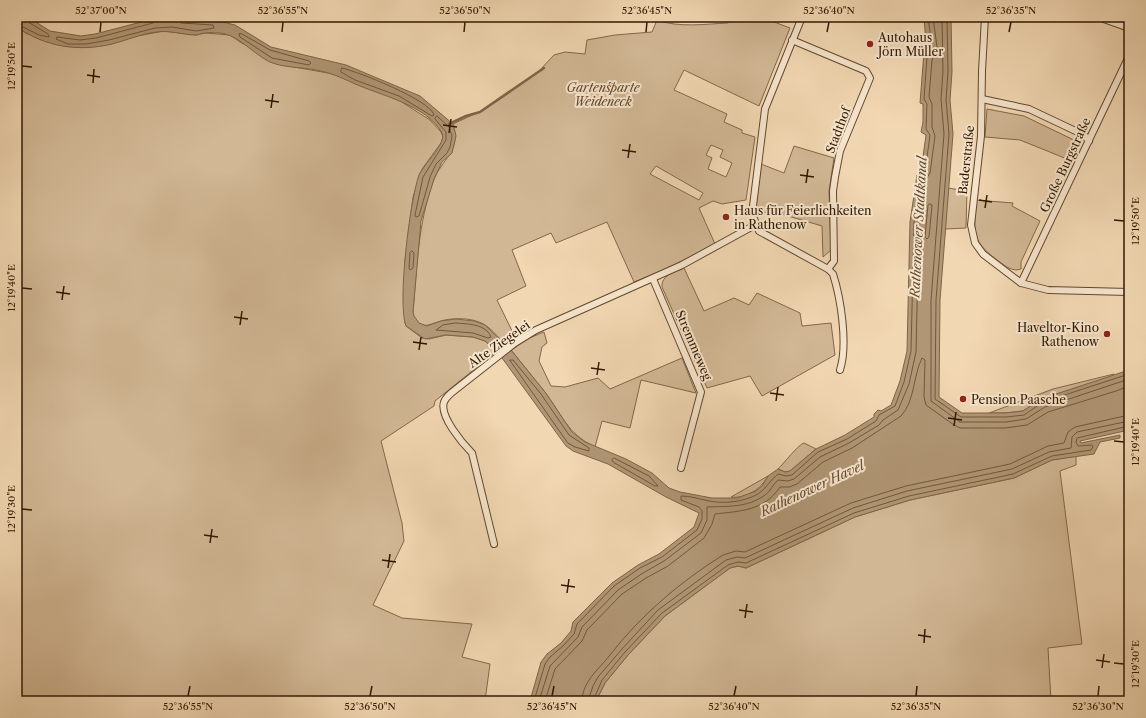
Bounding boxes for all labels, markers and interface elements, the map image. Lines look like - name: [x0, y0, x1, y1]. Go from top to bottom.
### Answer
- text: 52°37'00"N: [75, 4, 127, 17]
- text: 52°36'55"N: [258, 4, 308, 17]
- text: 52°36'50"N: [439, 4, 491, 17]
- text: 52°36'45"N: [622, 4, 672, 17]
- text: 52°36'40"N: [803, 4, 855, 17]
- text: 52°36'35"N: [986, 4, 1036, 17]
- place label: Autohaus Jörn Müller: [876, 30, 943, 59]
- marker: Autohaus Jörn Müller: [865, 39, 875, 49]
- text: 12°19'50"E: [5, 42, 18, 90]
- park label: Gartensparte Weideneck: [566, 80, 641, 109]
- street label: Stadthof: [822, 103, 854, 155]
- street label: Große Burgstraße: [1036, 115, 1094, 215]
- street label: Baderstraße: [955, 124, 977, 195]
- water label: Rathenower Stadtkanal: [906, 154, 930, 299]
- text: 12°19'50"E: [1129, 197, 1142, 245]
- place label: Haus für Feierlichkeiten in Rathenow: [734, 203, 872, 232]
- marker: Haus für Feierlichkeiten in Rathenow: [721, 212, 731, 222]
- text: 12°19'40"E: [5, 264, 18, 312]
- street label: Stremmeweg: [673, 308, 716, 383]
- street label: Alte Ziegelei: [464, 317, 533, 371]
- place label: Haveltor-Kino Rathenow: [1017, 320, 1100, 349]
- marker: Haveltor-Kino Rathenow: [1102, 329, 1112, 339]
- place label: Pension Paasche: [971, 392, 1066, 407]
- marker: Pension Paasche: [958, 394, 968, 404]
- text: 12°19'40"E: [1129, 418, 1142, 466]
- water label: Rathenower Havel: [757, 456, 868, 520]
- text: 12°19'30"E: [5, 485, 18, 533]
- text: 12°19'30"E: [1129, 640, 1142, 688]
- text: 52°36'55"N: [163, 700, 213, 713]
- text: 52°36'50"N: [344, 700, 396, 713]
- text: 52°36'45"N: [527, 700, 577, 713]
- text: 52°36'40"N: [708, 700, 760, 713]
- text: 52°36'35"N: [891, 700, 941, 713]
- text: 52°36'30"N: [1072, 700, 1124, 713]

